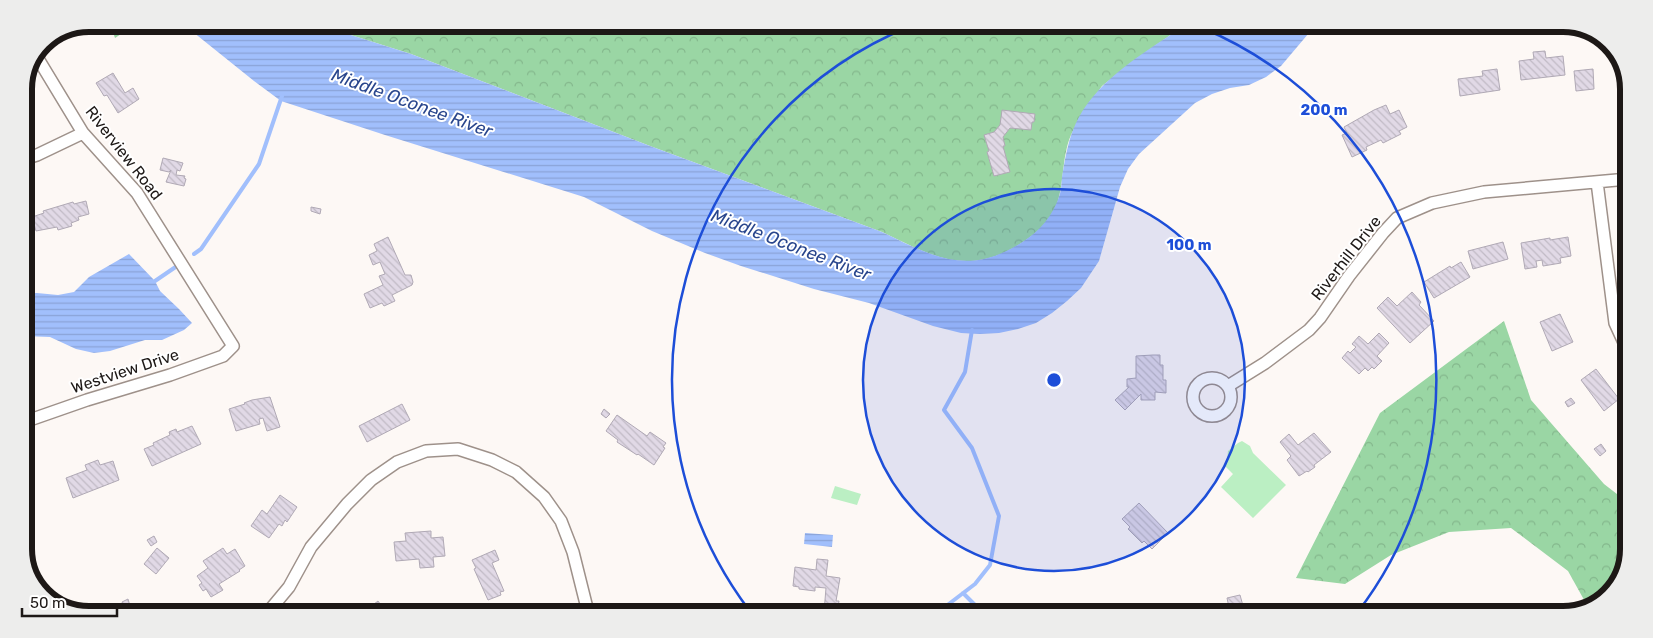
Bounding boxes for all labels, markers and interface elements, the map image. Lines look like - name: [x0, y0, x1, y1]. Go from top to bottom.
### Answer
- water label: Middle Oconee River: [329, 64, 497, 143]
- text: 200 m: [1300, 101, 1348, 119]
- street label: Riverview Road: [81, 102, 167, 204]
- water label: Middle Oconee River: [708, 204, 875, 286]
- street label: Riverhill Drive: [1307, 212, 1385, 304]
- text: 100 m: [1167, 236, 1211, 254]
- street label: Westview Drive: [69, 345, 181, 397]
- centre of rings: [1045, 371, 1063, 389]
- scale bar: [22, 586, 118, 618]
- text: 50 m: [30, 594, 65, 612]

